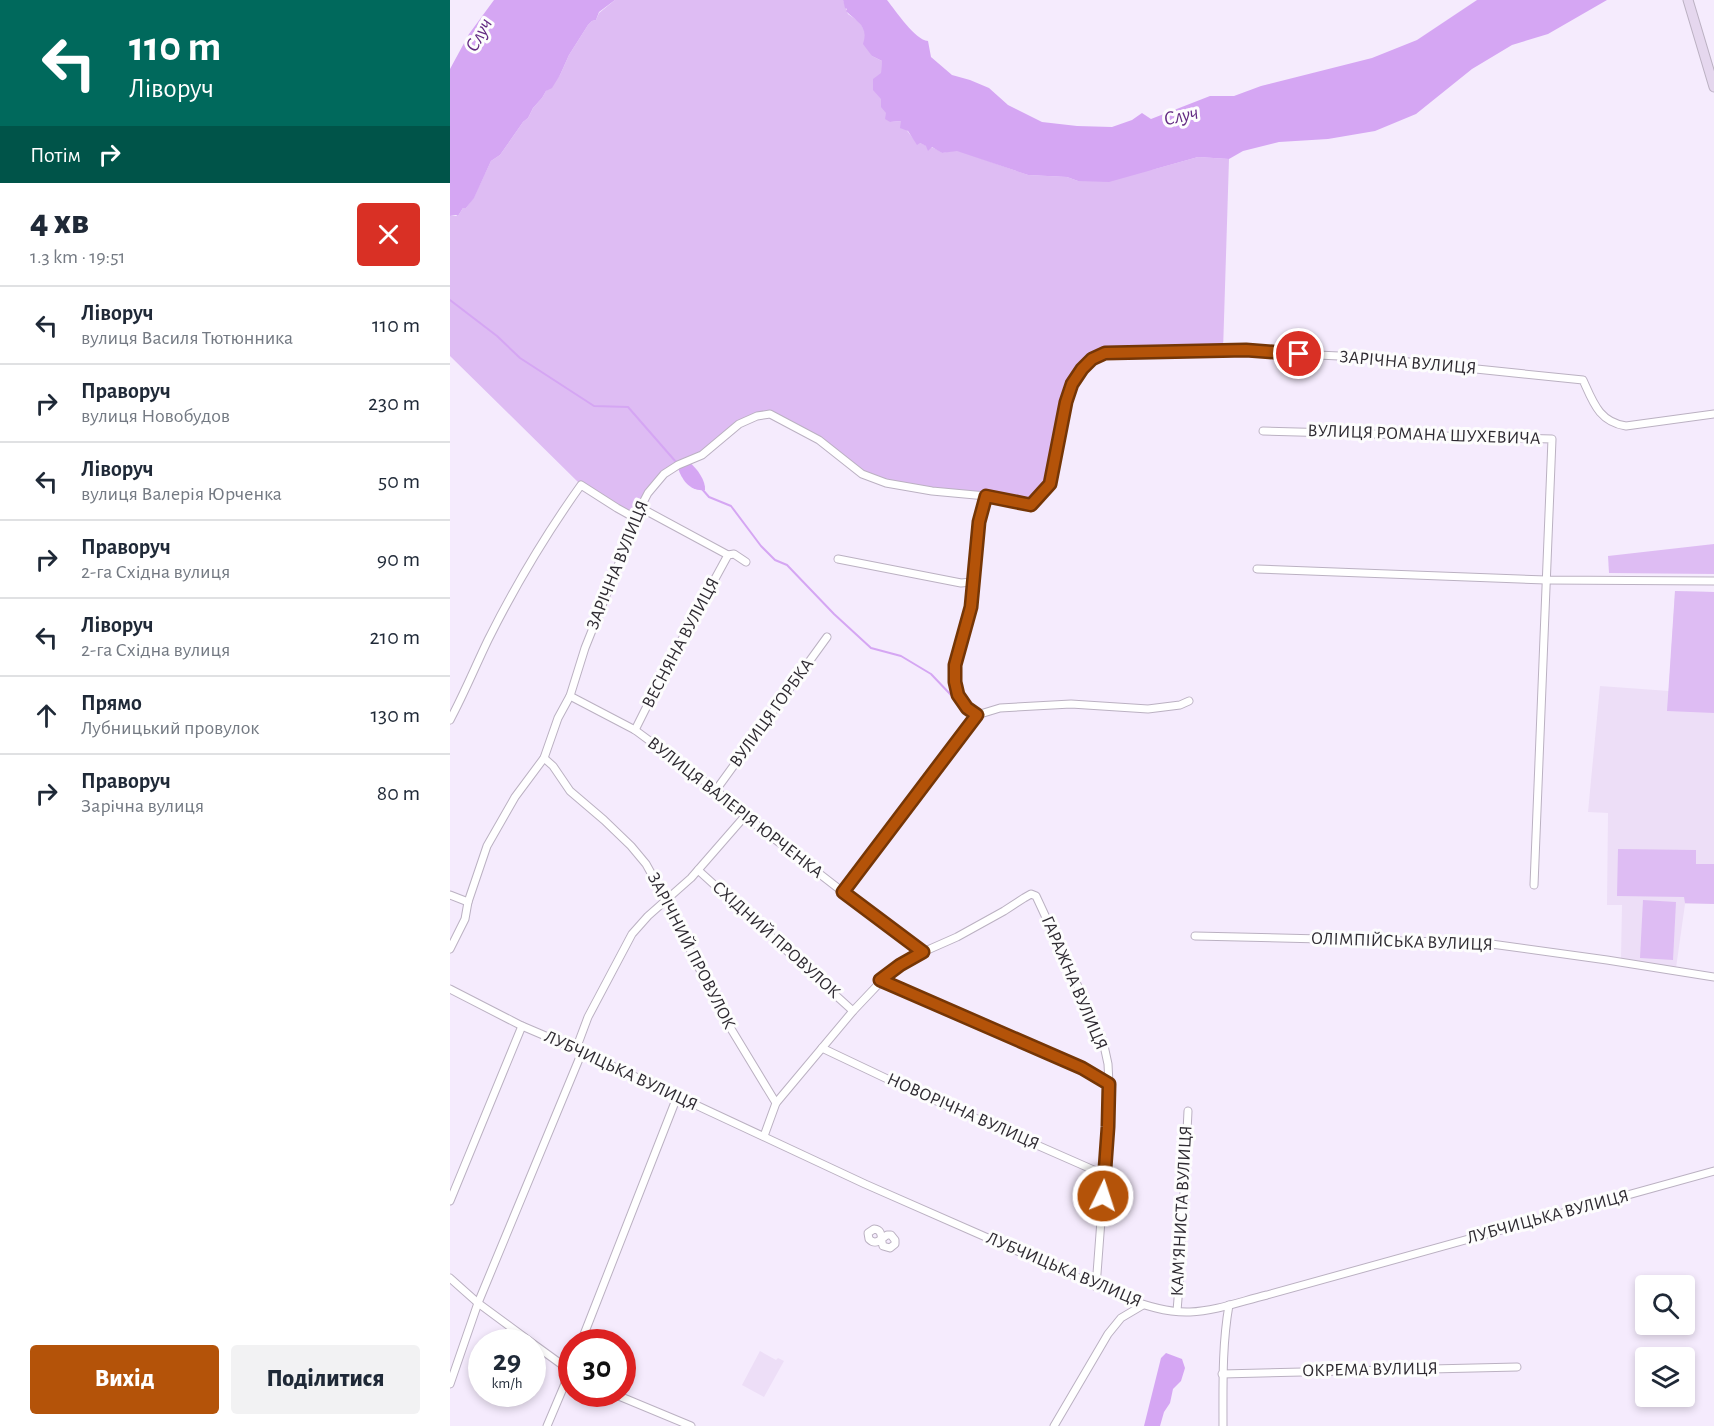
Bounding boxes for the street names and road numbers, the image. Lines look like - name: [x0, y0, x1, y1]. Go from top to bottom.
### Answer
- street label: ЗАРІЧНА ВУЛИЦЯ: [1339, 348, 1477, 378]
- street label: ВУЛИЦЯ РОМАНА ШУХЕВИЧА: [1307, 422, 1541, 448]
- street label: ЗАРІЧНА ВУЛИЦЯ: [584, 498, 652, 632]
- street label: ВЕСНЯНА ВУЛИЦЯ: [639, 575, 723, 711]
- street label: ВУЛИЦЯ ГОРБКА: [727, 655, 817, 770]
- street label: ВУЛИЦЯ ВАЛЕРІЯ ЮРЧЕНКА: [644, 734, 827, 882]
- street label: ЗАРІЧНИЙ ПРОВУЛОК: [644, 869, 740, 1033]
- street label: СХІДНИЙ ПРОВУЛОК: [709, 876, 845, 1002]
- street label: ГАРАЖНА ВУЛИЦЯ: [1038, 913, 1110, 1053]
- street label: ОЛІМПІЙСЬКА ВУЛИЦЯ: [1311, 928, 1493, 954]
- street label: ЛУБЧИЦЬКА ВУЛИЦЯ: [542, 1028, 700, 1114]
- street label: НОВОРІЧНА ВУЛИЦЯ: [884, 1070, 1042, 1154]
- street label: КАМ'ЯНИСТА ВУЛИЦЯ: [1169, 1125, 1195, 1297]
- street label: ЛУБЧИЦЬКА ВУЛИЦЯ: [1465, 1187, 1631, 1247]
- street label: ЛУБЧИЦЬКА ВУЛИЦЯ: [984, 1229, 1144, 1311]
- street label: ОКРЕМА ВУЛИЦЯ: [1302, 1360, 1438, 1380]

